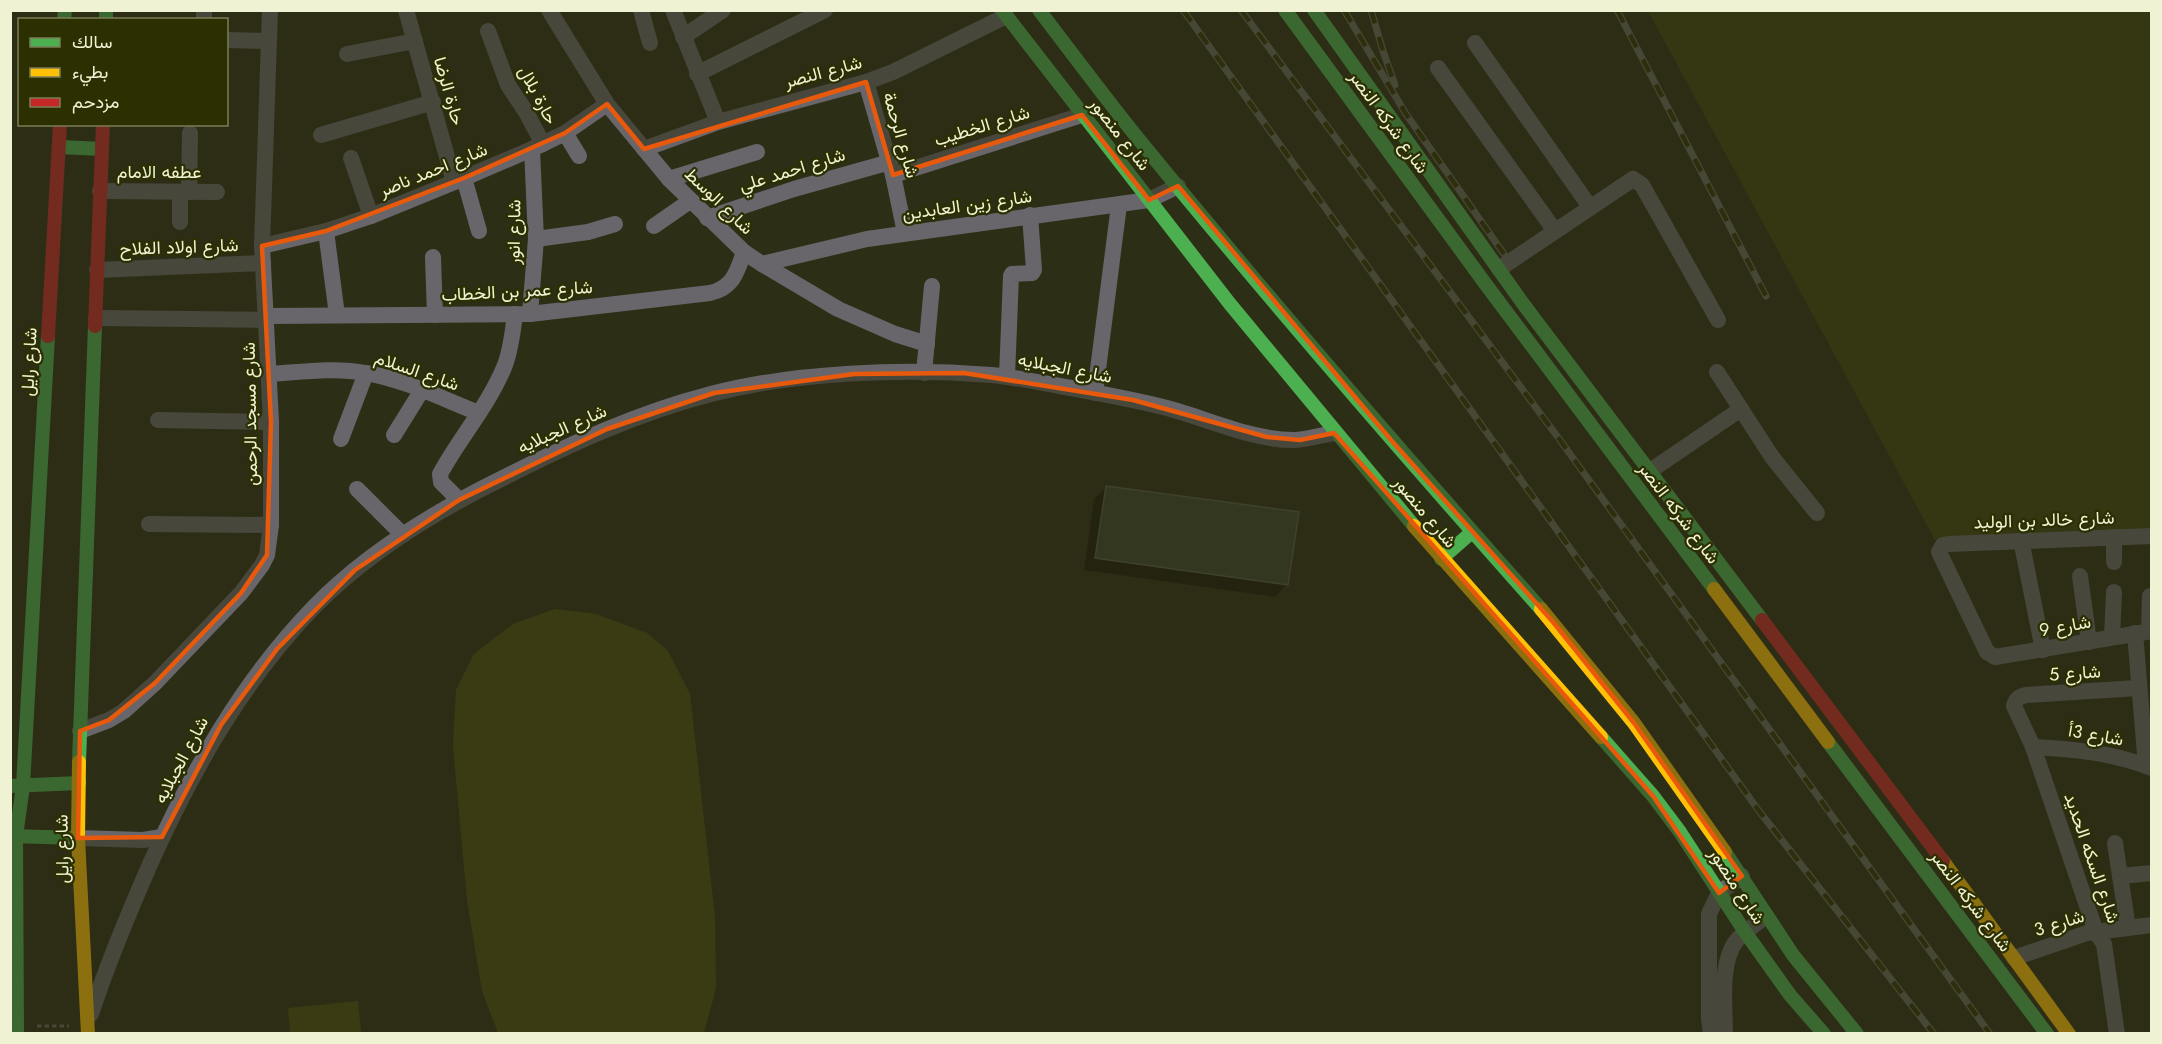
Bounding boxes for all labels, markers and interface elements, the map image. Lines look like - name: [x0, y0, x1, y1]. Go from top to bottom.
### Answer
- legend: [18, 18, 228, 126]
- text: سالك: [72, 29, 112, 55]
- street label: شارع النصر: [780, 49, 865, 95]
- street label: حارة الرضا: [427, 54, 471, 128]
- text: بطيء: [72, 59, 108, 87]
- street label: حارة بلال: [512, 61, 564, 129]
- street label: شارع شركه النصر: [1342, 64, 1435, 179]
- text: مزدحم: [72, 89, 119, 115]
- street label: شارع الرحمة: [876, 89, 926, 181]
- street label: شارع منصور: [1082, 91, 1157, 176]
- street label: شارع الخطيب: [931, 99, 1033, 153]
- street label: شارع احمد ناصر: [374, 136, 491, 204]
- street label: شارع احمد علي: [736, 141, 849, 200]
- street label: عطفه الامام: [117, 159, 201, 185]
- street label: شارع الوسط: [679, 161, 759, 241]
- street label: شارع زين العابدين: [900, 183, 1034, 227]
- street label: شارع انور: [500, 199, 528, 266]
- street label: شارع اولاد الفلاح: [119, 232, 239, 262]
- street label: شارع عمر بن الخطاب: [441, 274, 593, 308]
- street label: شارع رايل: [14, 327, 44, 397]
- street label: شارع مسجد الرحمن: [236, 342, 264, 486]
- street label: شارع السلام: [371, 344, 463, 398]
- street label: شارع الجبلايه: [1016, 346, 1114, 390]
- street label: شارع الجبلايه: [513, 398, 611, 460]
- street label: شارع شركه النصر: [1631, 456, 1726, 569]
- street label: شارع منصور: [1386, 470, 1463, 554]
- street label: شارع خالد بن الوليد: [1973, 505, 2115, 535]
- street label: شارع 9: [2037, 609, 2093, 643]
- street label: شارع 5: [2048, 658, 2102, 688]
- street label: شارع الجبلايه: [147, 712, 215, 808]
- street label: شارع 3أ: [2066, 717, 2126, 753]
- street label: شارع السكه الحديد: [2057, 789, 2127, 927]
- street label: شارع رايل: [48, 814, 76, 884]
- street label: شارع منصور: [1702, 842, 1772, 930]
- street label: شارع شركه النصر: [1923, 844, 2018, 957]
- street label: شارع 3: [2031, 903, 2087, 943]

